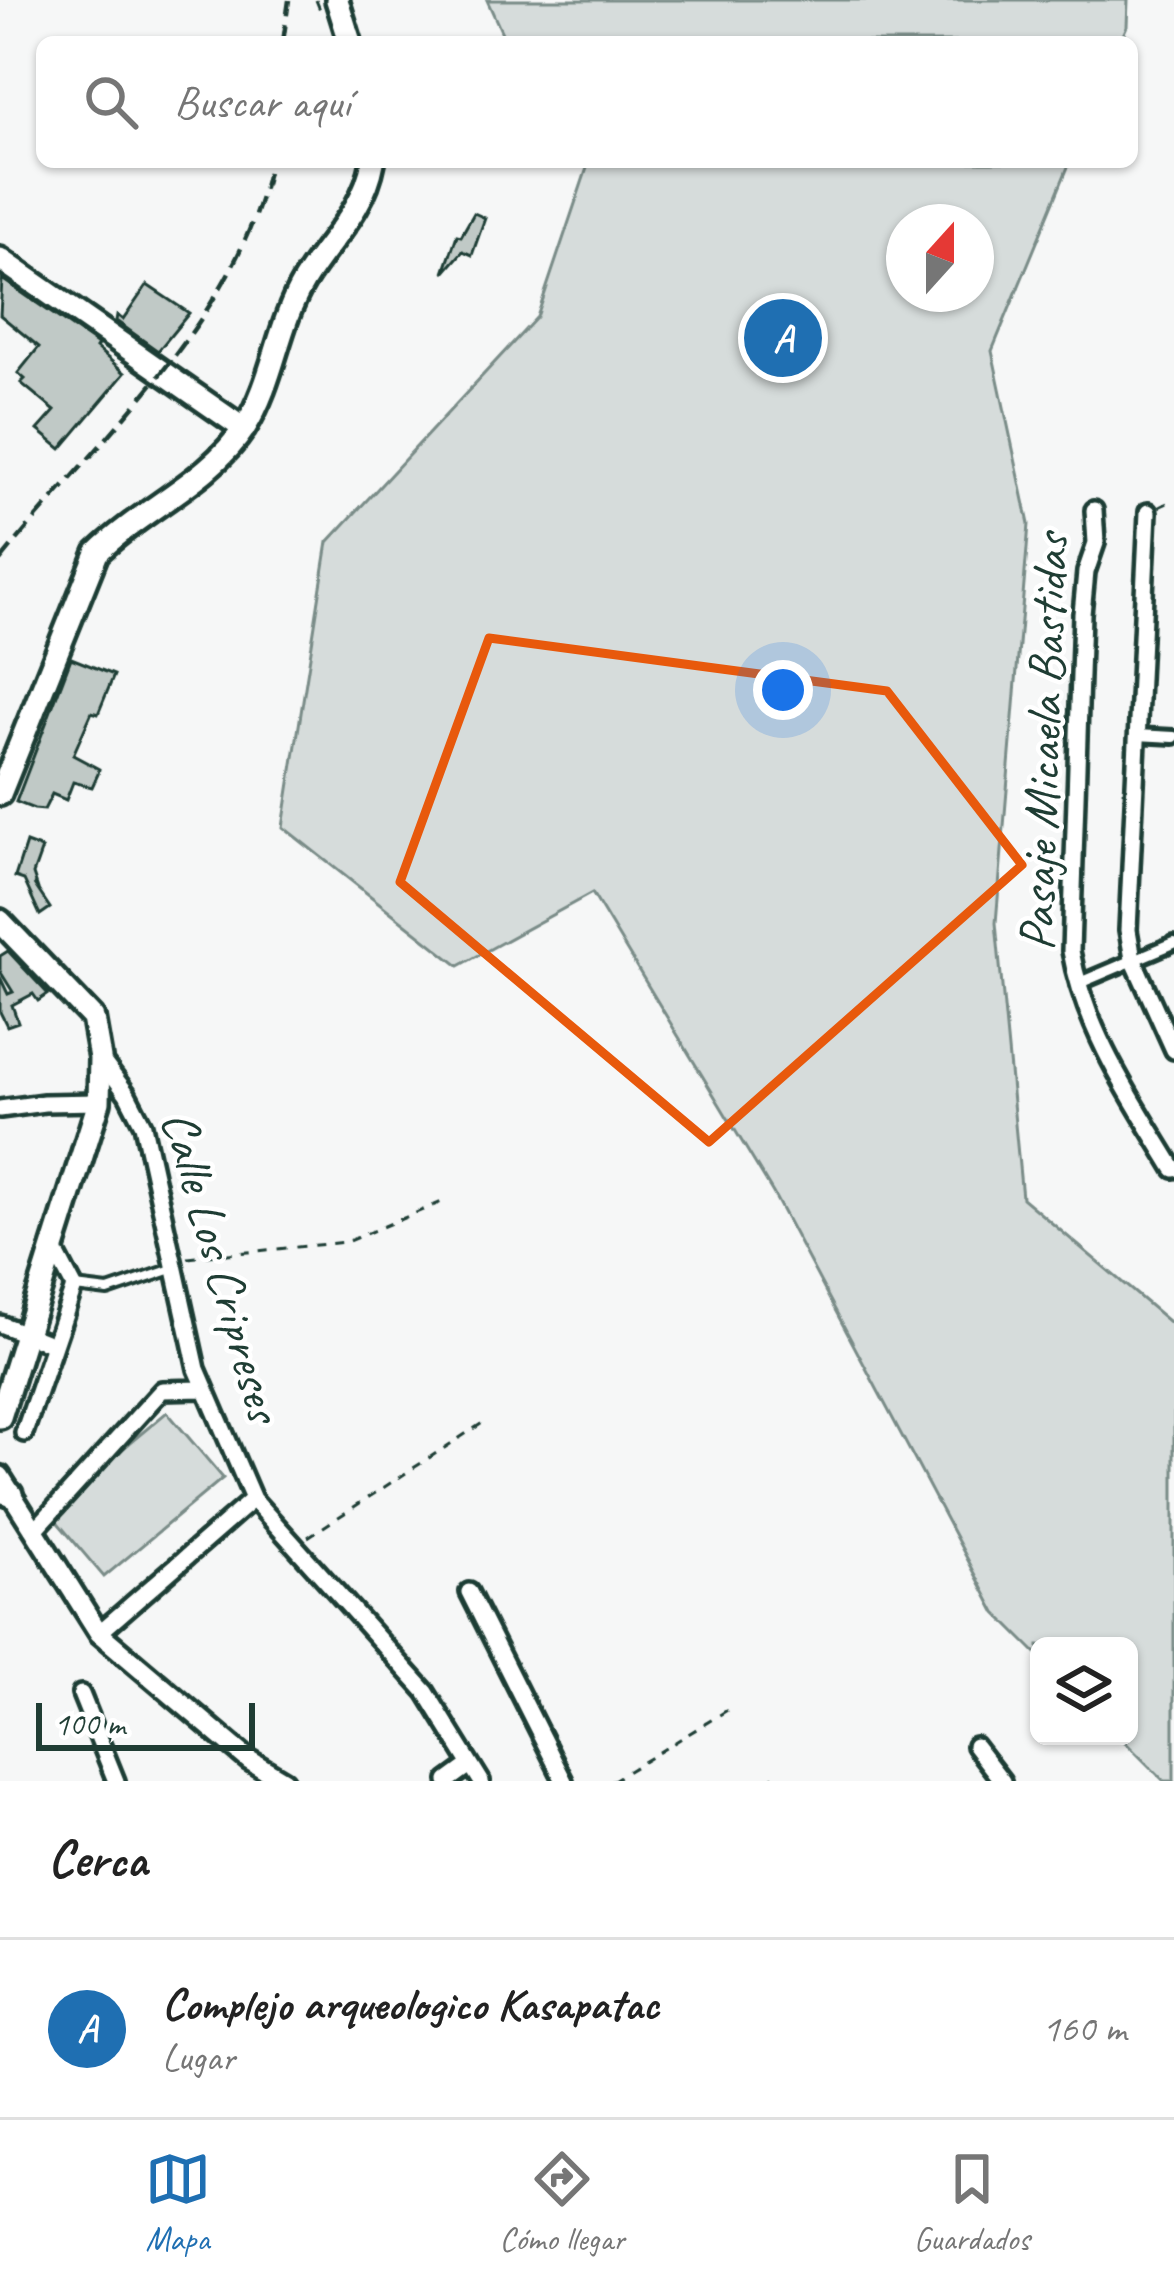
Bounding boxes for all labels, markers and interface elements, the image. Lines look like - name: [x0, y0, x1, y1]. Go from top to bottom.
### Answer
- search box: [36, 36, 1138, 168]
- icon: search: [78, 69, 144, 135]
- text: Buscar aquí: [174, 74, 350, 131]
- north arrow: [886, 204, 994, 312]
- pin: A: [744, 293, 822, 383]
- street label: Pasaje Micaela Bastidas: [1004, 529, 1082, 952]
- your location: [753, 660, 813, 720]
- street label: Calle Los Cripreses: [147, 1103, 298, 1432]
- map controls: [1030, 1637, 1138, 1745]
- button: layers: [1030, 1637, 1138, 1745]
- scale bar: [36, 1697, 255, 1750]
- text: 100 m: [54, 1703, 125, 1745]
- text: Cerca: [48, 1827, 147, 1891]
- text: Complejo arqueologico Kasapatac: [162, 1976, 659, 2033]
- text: A: [77, 2004, 97, 2053]
- text: 160 m: [1042, 2004, 1126, 2053]
- text: Lugar: [162, 2033, 235, 2082]
- tab: Mapa: [145, 2146, 211, 2260]
- tab: Cómo llegar: [500, 2146, 625, 2260]
- tab: Guardados: [914, 2146, 1029, 2260]

